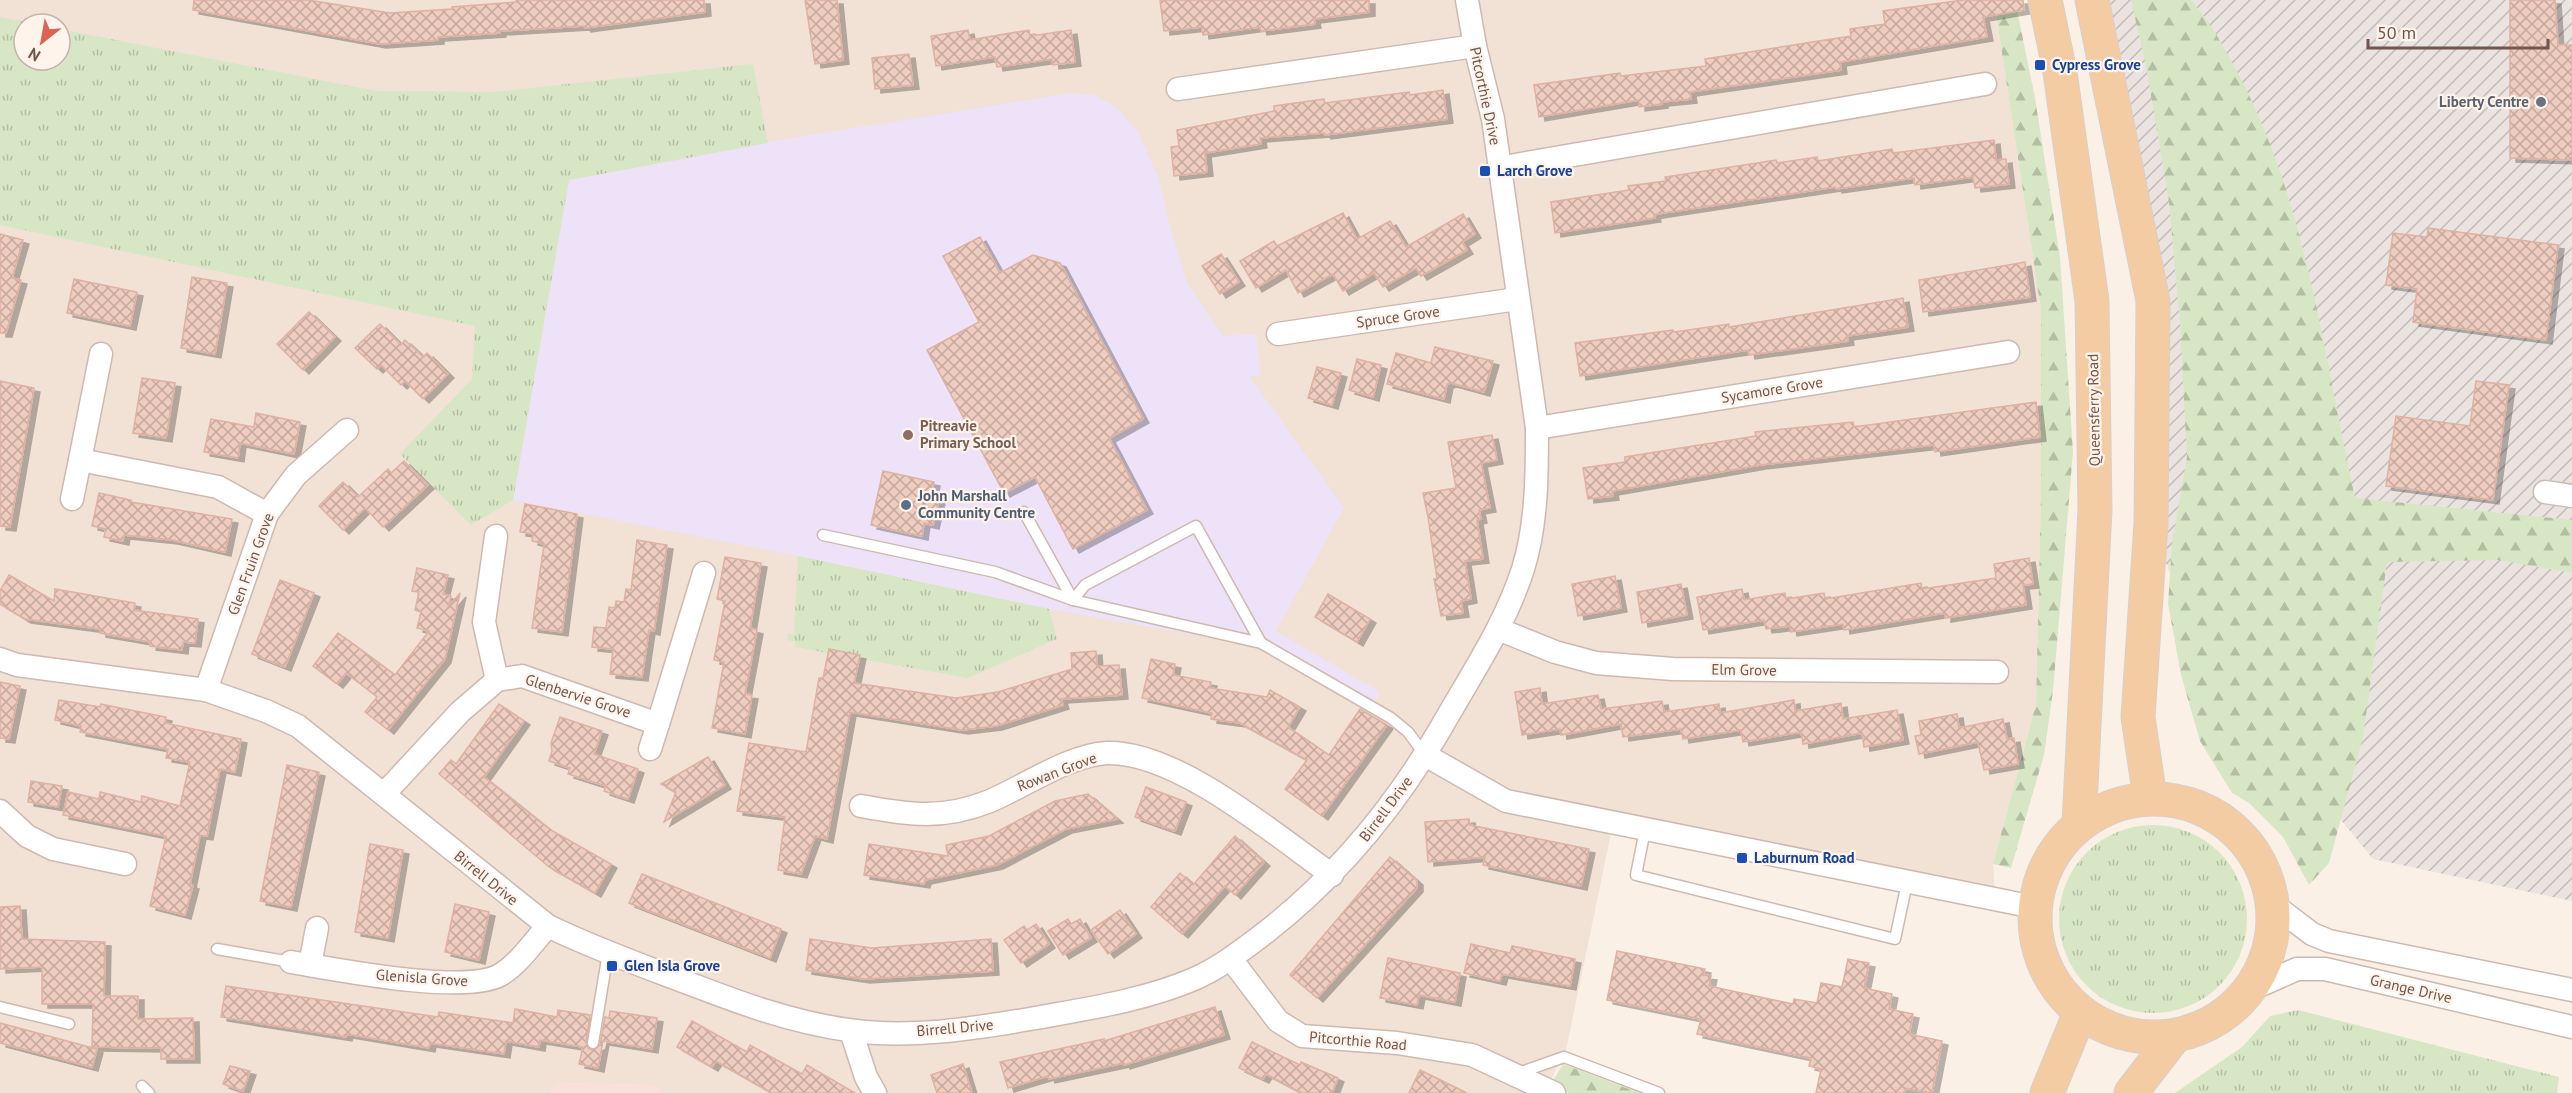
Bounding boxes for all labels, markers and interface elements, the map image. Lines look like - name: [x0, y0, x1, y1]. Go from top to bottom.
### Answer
- north arrow: [12, 12, 72, 72]
- scale bar: [2368, 12, 2548, 50]
- text: 50 m: [2377, 21, 2416, 44]
- text: N: [25, 44, 44, 66]
- street label: Pitcorthie Drive: [1466, 45, 1505, 147]
- place label: Cypress Grove: [2052, 55, 2141, 74]
- marker: Cypress Grove: [2033, 58, 2047, 72]
- place label: Liberty Centre: [2439, 92, 2529, 111]
- marker: Liberty Centre: [2534, 95, 2548, 109]
- place label: Larch Grove: [1497, 161, 1573, 180]
- marker: Larch Grove: [1478, 164, 1492, 178]
- street label: Spruce Grove: [1355, 301, 1441, 332]
- street label: Queensferry Road: [2083, 354, 2104, 466]
- street label: Sycamore Grove: [1720, 372, 1824, 407]
- place label: Pitreavie Primary School: [920, 416, 1016, 452]
- marker: Pitreavie Primary School: [901, 428, 915, 442]
- place label: John Marshall Community Centre: [917, 486, 1036, 522]
- marker: John Marshall Community Centre: [899, 498, 913, 512]
- street label: Glen Fruin Grove: [223, 510, 278, 618]
- street label: Elm Grove: [1711, 659, 1777, 680]
- street label: Glenbervie Grove: [523, 670, 633, 722]
- street label: Rowan Grove: [1014, 748, 1099, 795]
- street label: Birrell Drive: [1355, 772, 1416, 845]
- street label: Birrell Drive: [450, 846, 522, 909]
- place label: Laburnum Road: [1754, 848, 1855, 867]
- marker: Laburnum Road: [1735, 851, 1749, 865]
- place label: Glen Isla Grove: [624, 956, 721, 975]
- marker: Glen Isla Grove: [605, 959, 619, 973]
- street label: Glenisla Grove: [375, 965, 469, 990]
- street label: Grange Drive: [2368, 970, 2454, 1007]
- street label: Birrell Drive: [916, 1015, 994, 1040]
- street label: Pitcorthie Road: [1308, 1027, 1408, 1054]

